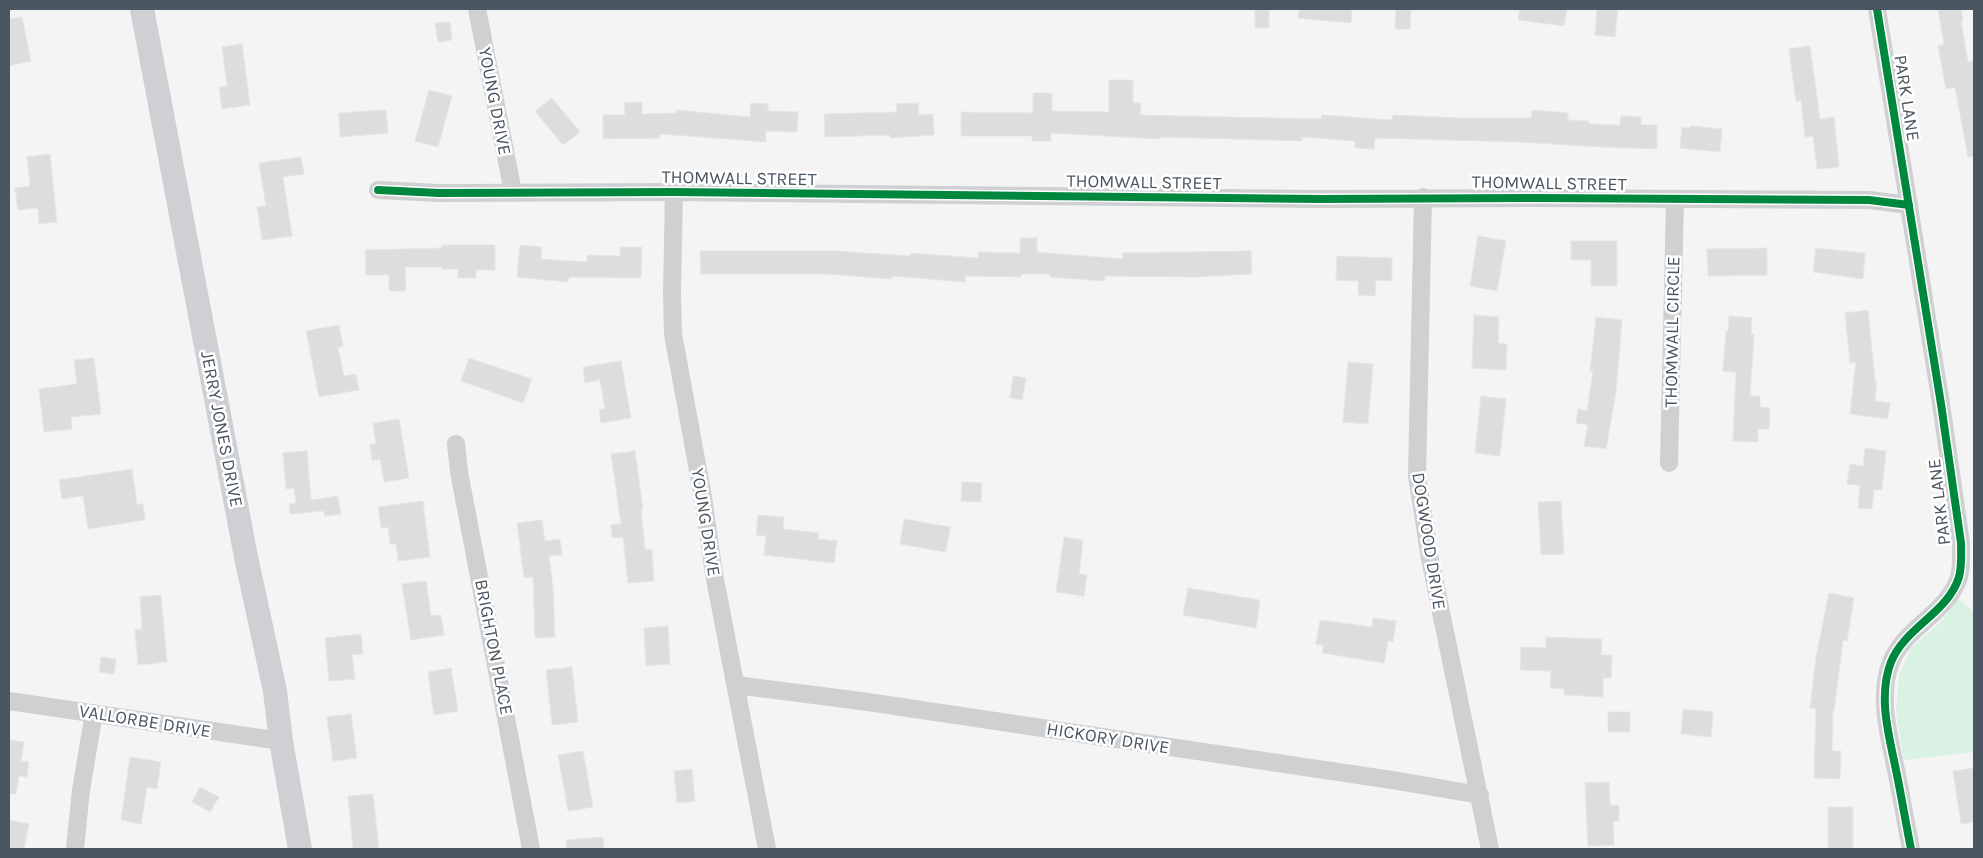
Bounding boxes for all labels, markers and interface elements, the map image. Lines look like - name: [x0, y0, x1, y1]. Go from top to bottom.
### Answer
- street label: YOUNG DRIVE: [474, 45, 516, 157]
- street label: PARK LANE: [1889, 53, 1925, 143]
- street label: THOMWALL STREET: [661, 166, 817, 190]
- street label: THOMWALL STREET: [1066, 170, 1222, 194]
- street label: THOMWALL STREET: [1471, 171, 1627, 195]
- street label: THOMWALL CIRCLE: [1660, 256, 1684, 408]
- street label: JERRY JONES DRIVE: [196, 349, 248, 509]
- street label: PARK LANE: [1923, 457, 1955, 547]
- street label: YOUNG DRIVE: [687, 466, 725, 578]
- street label: DOGWOOD DRIVE: [1407, 471, 1451, 611]
- street label: BRIGHTON PLACE: [470, 577, 518, 717]
- street label: VALLORBE DRIVE: [78, 700, 212, 742]
- street label: HICKORY DRIVE: [1045, 717, 1171, 759]

